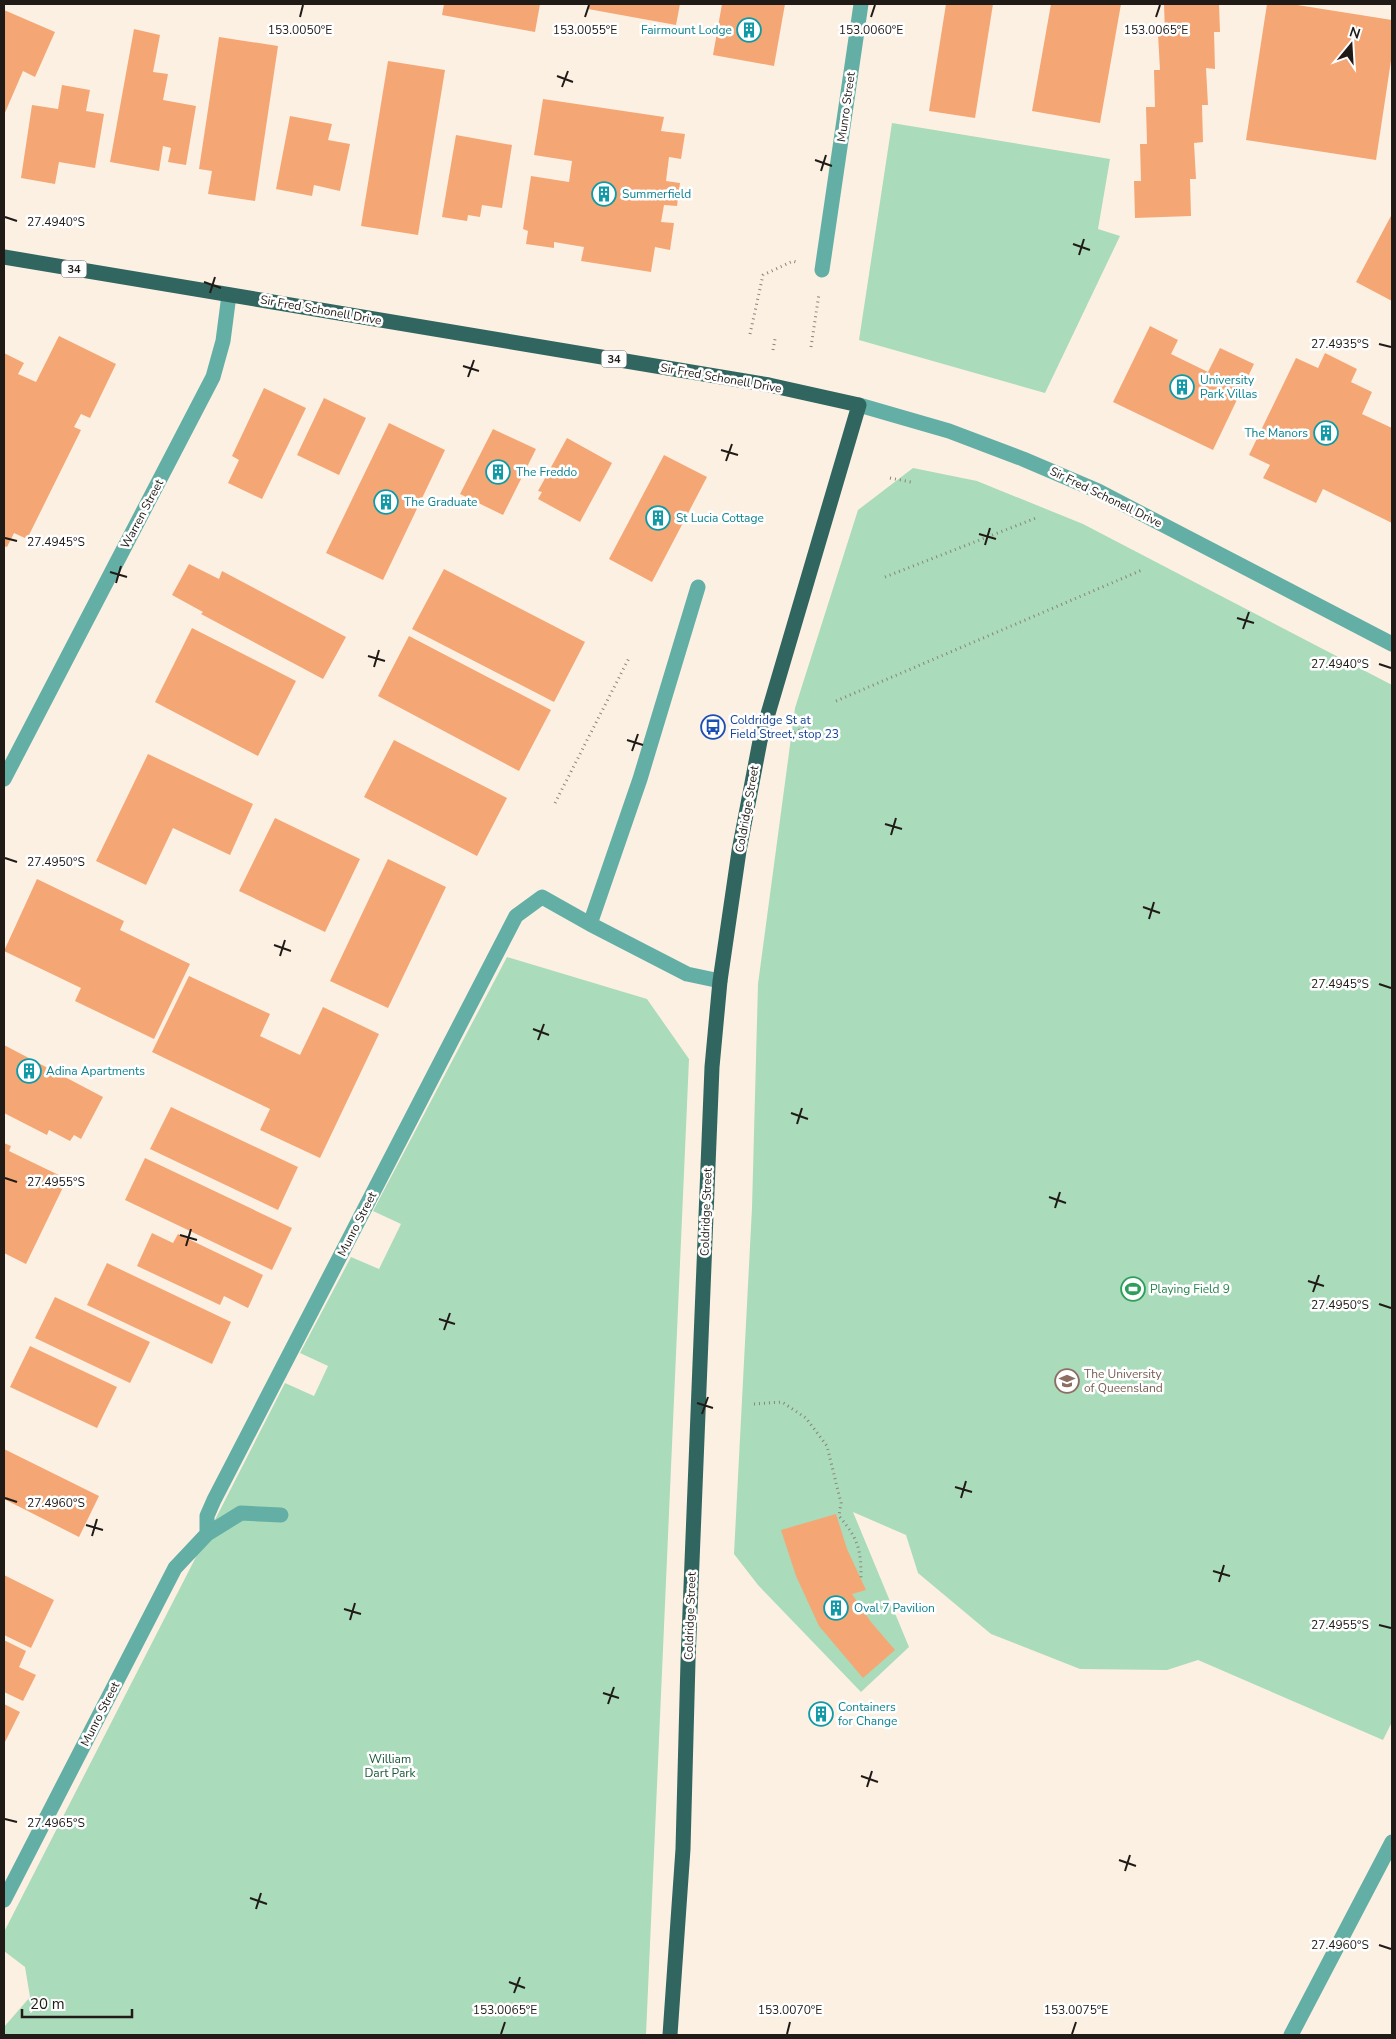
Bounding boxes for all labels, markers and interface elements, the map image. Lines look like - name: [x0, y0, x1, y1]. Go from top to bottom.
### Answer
- building icon: Fairmount Lodge: [736, 17, 762, 43]
- north arrow: [1326, 20, 1376, 70]
- text: 153.0050°E: [268, 22, 332, 38]
- text: 153.0055°E: [553, 22, 617, 38]
- place label: Fairmount Lodge: [641, 22, 732, 38]
- text: 153.0060°E: [839, 22, 903, 38]
- text: 153.0065°E: [1124, 22, 1188, 38]
- text: N: [1347, 22, 1363, 44]
- street label: Munro Street: [833, 70, 859, 143]
- building icon: Summerfield: [591, 181, 617, 207]
- place label: Summerfield: [622, 186, 691, 202]
- text: 27.4940°S: [27, 214, 85, 230]
- road number: 34: [62, 260, 86, 278]
- street label: Sir Fred Schonell Drive: [259, 291, 383, 329]
- text: 27.4935°S: [1311, 336, 1369, 352]
- road number: 34: [602, 350, 626, 368]
- street label: Sir Fred Schonell Drive: [659, 359, 783, 397]
- place label: University Park Villas: [1200, 372, 1258, 402]
- building icon: University Park Villas: [1169, 374, 1195, 400]
- building icon: The Manors: [1313, 420, 1339, 446]
- place label: The Manors: [1244, 425, 1308, 441]
- building icon: The Freddo: [485, 459, 511, 485]
- street label: Sir Fred Schonell Drive: [1047, 463, 1165, 531]
- place label: The Freddo: [516, 464, 578, 480]
- street label: Warren Street: [117, 476, 167, 552]
- building icon: The Graduate: [373, 489, 399, 515]
- place label: The Graduate: [404, 494, 477, 510]
- building icon: St Lucia Cottage: [645, 505, 671, 531]
- place label: St Lucia Cottage: [676, 510, 764, 526]
- text: 27.4945°S: [27, 534, 85, 550]
- text: 27.4940°S: [1311, 656, 1369, 672]
- place label: Coldridge St at Field Street, stop 23: [730, 712, 839, 742]
- bus stop icon: Coldridge St at Field Street, stop 23: [700, 714, 726, 740]
- street label: Coldridge Street: [731, 763, 763, 854]
- text: 27.4950°S: [27, 854, 85, 870]
- text: 27.4945°S: [1311, 976, 1369, 992]
- building icon: Adina Apartments: [16, 1058, 42, 1084]
- place label: Adina Apartments: [46, 1063, 145, 1079]
- street label: Coldridge Street: [696, 1167, 716, 1256]
- text: 27.4955°S: [27, 1174, 85, 1190]
- street label: Munro Street: [334, 1188, 380, 1259]
- sports icon: Playing Field 9: [1120, 1276, 1146, 1302]
- place label: Playing Field 9: [1150, 1281, 1230, 1297]
- text: 27.4950°S: [1311, 1297, 1369, 1313]
- place label: The University of Queensland: [1084, 1366, 1163, 1396]
- school or university icon: The University of Queensland: [1054, 1368, 1080, 1394]
- text: 27.4960°S: [27, 1495, 85, 1511]
- street label: Coldridge Street: [680, 1571, 700, 1660]
- building icon: Oval 7 Pavilion: [823, 1595, 849, 1621]
- place label: Oval 7 Pavilion: [854, 1600, 935, 1616]
- text: 27.4955°S: [1311, 1617, 1369, 1633]
- street label: Munro Street: [77, 1678, 123, 1749]
- place label: Containers for Change: [838, 1699, 897, 1729]
- building icon: Containers for Change: [808, 1701, 834, 1727]
- park label: William Dart Park: [364, 1751, 417, 1781]
- text: 27.4965°S: [27, 1815, 85, 1831]
- text: 27.4960°S: [1311, 1937, 1369, 1953]
- scale bar: [22, 1986, 132, 2018]
- text: 20 m: [30, 1994, 65, 2014]
- text: 153.0065°E: [473, 2002, 537, 2018]
- text: 153.0070°E: [758, 2002, 822, 2018]
- text: 153.0075°E: [1044, 2002, 1108, 2018]

